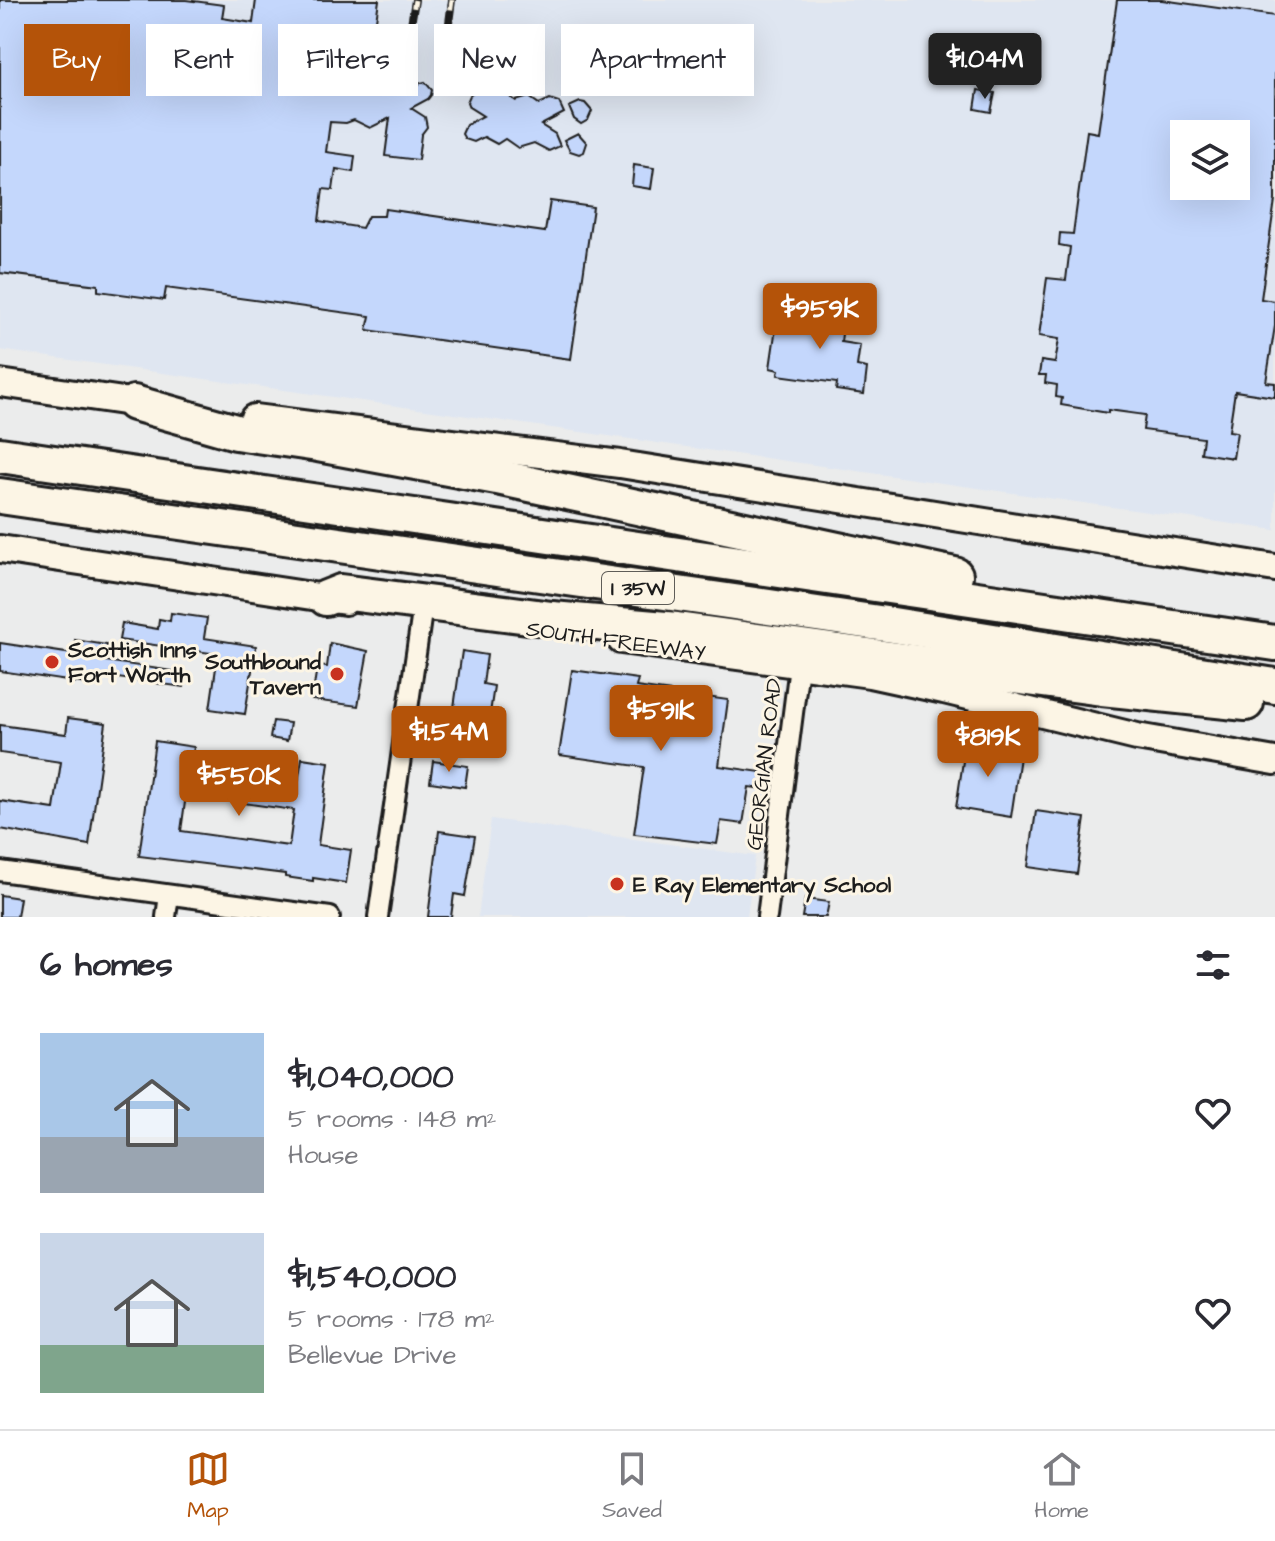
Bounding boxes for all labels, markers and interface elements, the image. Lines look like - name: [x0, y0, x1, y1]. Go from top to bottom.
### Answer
- chip: Buy: [24, 24, 130, 96]
- chip: Rent: [146, 24, 262, 96]
- chip: Filters: [278, 24, 418, 96]
- chip: New: [434, 24, 545, 96]
- chip: Apartment: [561, 24, 754, 96]
- pin: $1.04M: [920, 33, 1050, 101]
- text: $1.04M: [946, 41, 1024, 77]
- map controls: [1170, 120, 1250, 200]
- button: layers: [1170, 120, 1250, 200]
- pin: $959K: [764, 283, 876, 351]
- text: $959K: [781, 291, 859, 327]
- road number: I 35W: [602, 572, 674, 604]
- street label: SOUTH FREEWAY: [524, 614, 708, 669]
- place label: Scottish Inns Fort Worth: [67, 635, 197, 691]
- place label: Southbound Tavern: [204, 647, 322, 703]
- marker: Scottish Inns Fort Worth: [43, 653, 61, 671]
- marker: Southbound Tavern: [328, 665, 346, 683]
- street label: GEORGIAN ROAD: [739, 677, 790, 852]
- pin: $591K: [605, 685, 717, 753]
- text: $591K: [628, 693, 694, 729]
- pin: $1.54M: [384, 706, 514, 774]
- pin: $819K: [932, 711, 1044, 779]
- text: $1.54M: [409, 714, 489, 750]
- text: $819K: [955, 719, 1021, 755]
- pin: $550K: [183, 750, 295, 818]
- text: $550K: [197, 758, 281, 794]
- place label: E Ray Elementary School: [633, 870, 892, 903]
- marker: E Ray Elementary School: [608, 875, 626, 893]
- text: 6 homes: [40, 941, 173, 989]
- icon: filters: [1191, 943, 1235, 987]
- text: $1,040,000: [288, 1053, 454, 1101]
- icon: home: [104, 1065, 200, 1161]
- icon: heart: [1191, 1091, 1235, 1135]
- text: 5 rooms · 148 m²: [288, 1101, 496, 1137]
- text: House: [288, 1137, 359, 1173]
- text: $1,540,000: [288, 1253, 456, 1301]
- icon: home: [104, 1265, 200, 1361]
- icon: heart: [1191, 1291, 1235, 1335]
- text: 5 rooms · 178 m²: [288, 1301, 495, 1337]
- text: Bellevue Drive: [288, 1337, 457, 1373]
- tab: Map: [186, 1447, 230, 1526]
- tab: Saved: [602, 1447, 662, 1526]
- tab: Home: [1034, 1447, 1089, 1526]

